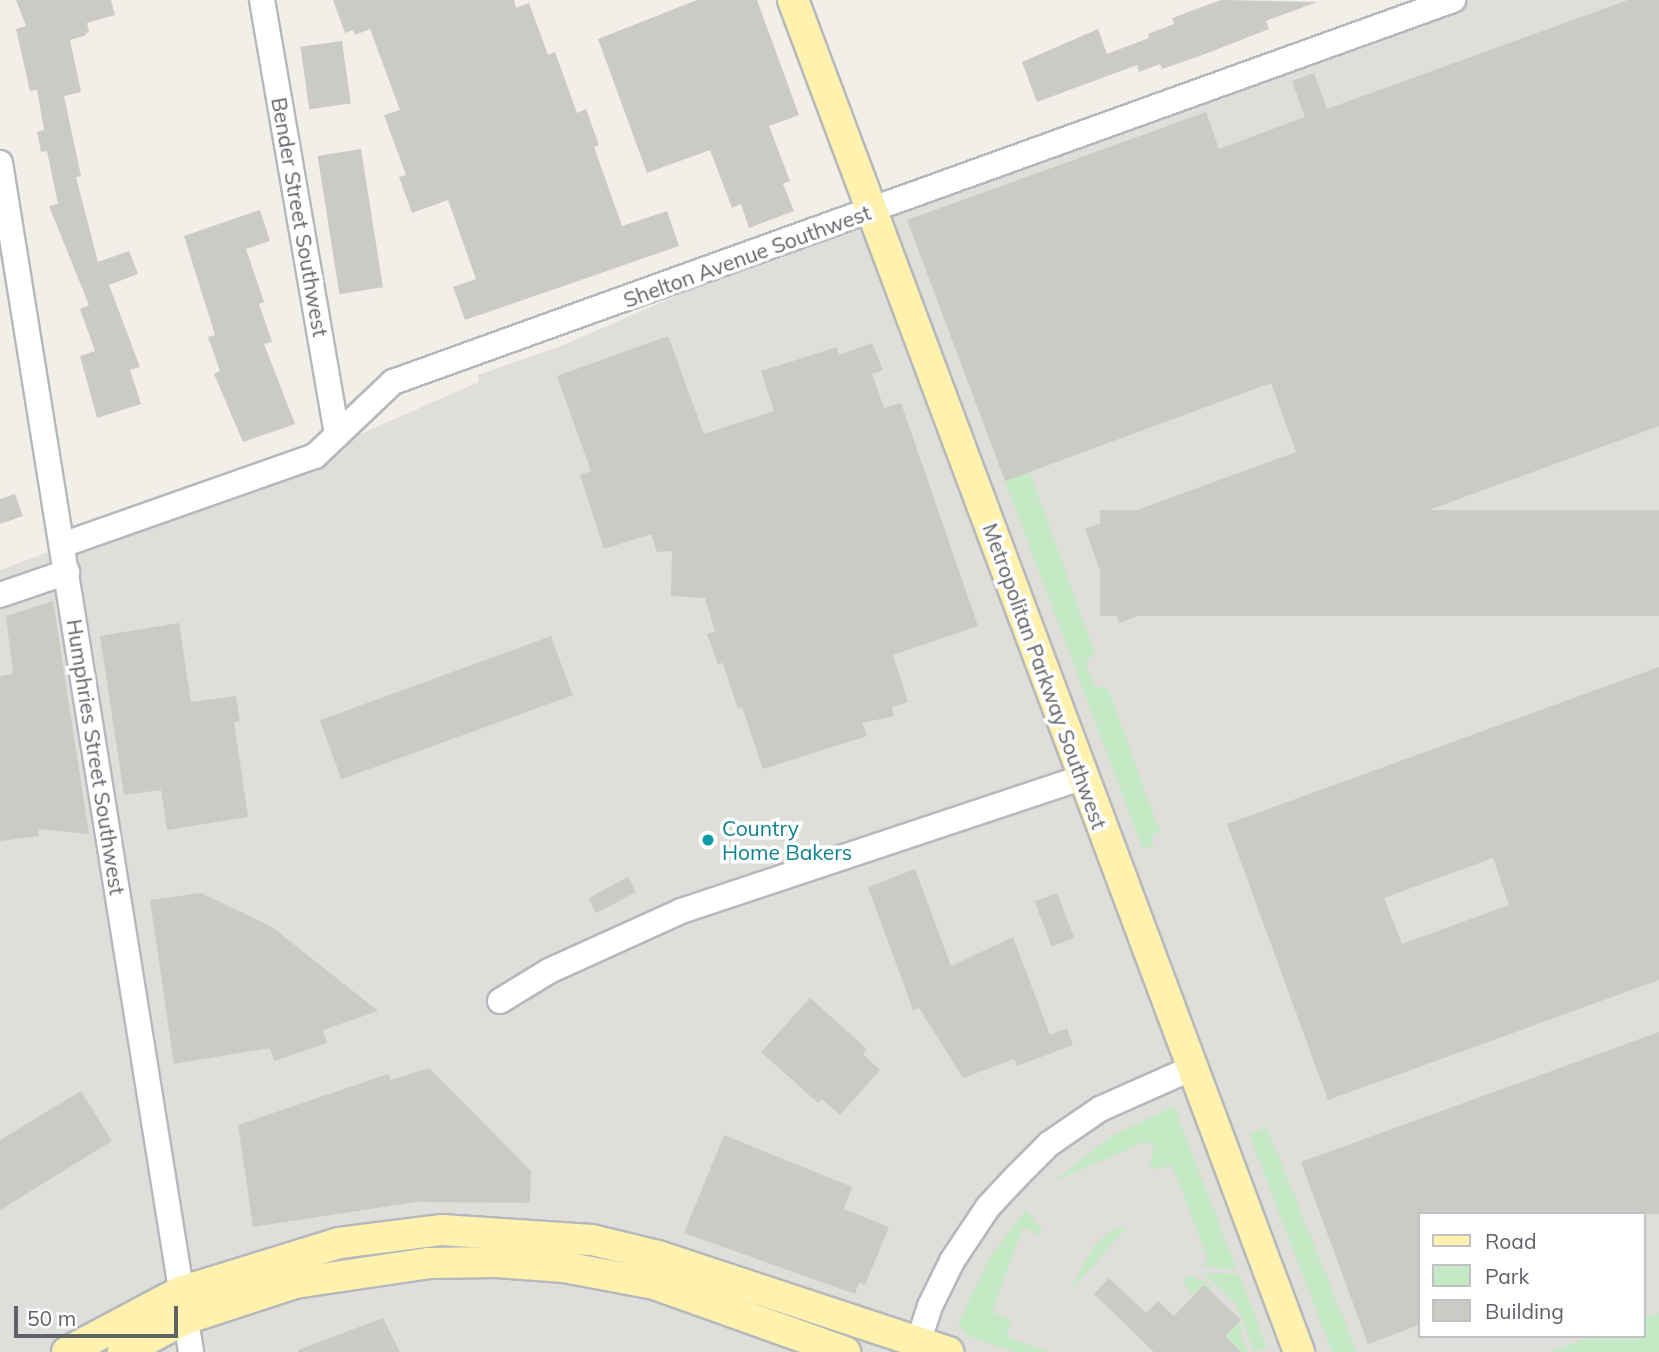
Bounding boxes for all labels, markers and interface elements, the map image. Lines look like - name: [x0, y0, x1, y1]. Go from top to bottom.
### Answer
- street label: Bender Street Southwest: [267, 95, 333, 339]
- street label: Shelton Avenue Southwest: [620, 199, 874, 313]
- street label: Metropolitan Parkway Southwest: [978, 520, 1112, 832]
- street label: Humphries Street Southwest: [62, 617, 130, 897]
- place label: Country Home Bakers: [722, 815, 852, 865]
- marker: Country Home Bakers: [700, 832, 716, 848]
- legend: [1418, 1212, 1645, 1338]
- text: Road: [1485, 1228, 1536, 1254]
- text: Park: [1485, 1263, 1529, 1289]
- scale bar: [18, 1292, 182, 1336]
- text: Building: [1485, 1298, 1564, 1324]
- text: 50 m: [27, 1305, 76, 1331]

